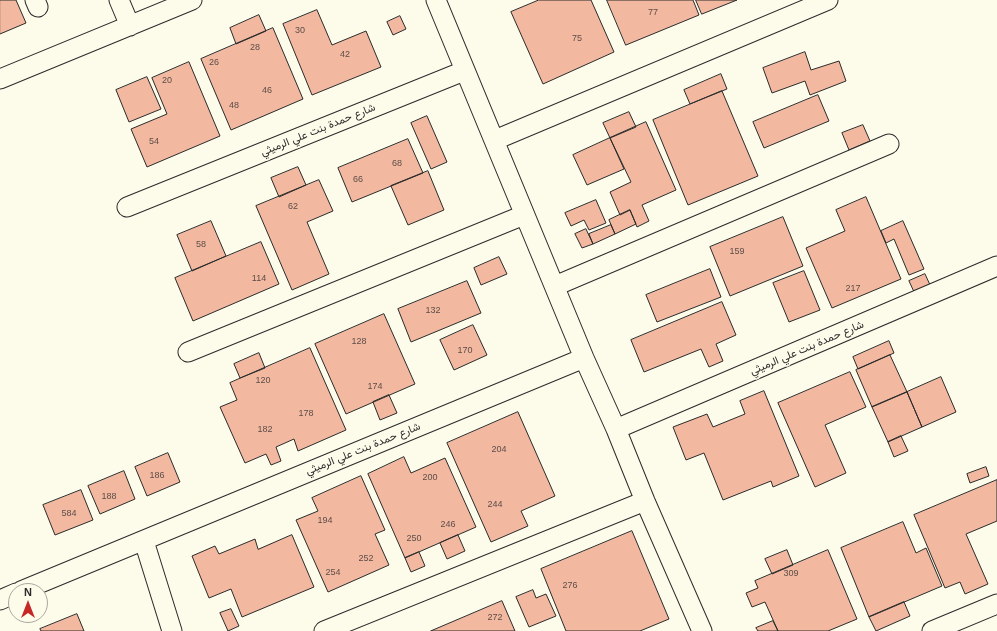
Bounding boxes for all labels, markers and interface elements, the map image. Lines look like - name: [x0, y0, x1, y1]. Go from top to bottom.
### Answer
- house number: 77: [648, 8, 658, 18]
- house number: 30: [295, 26, 305, 36]
- house number: 75: [572, 34, 582, 44]
- house number: 28: [250, 43, 260, 53]
- house number: 42: [340, 50, 350, 60]
- house number: 26: [209, 58, 219, 68]
- house number: 20: [162, 76, 172, 86]
- house number: 46: [262, 86, 272, 96]
- house number: 48: [229, 101, 239, 111]
- street label: شارع حمدة بنت علي الرميثي: [259, 101, 377, 159]
- house number: 54: [149, 137, 159, 147]
- house number: 68: [392, 159, 402, 169]
- house number: 66: [353, 175, 363, 185]
- house number: 62: [288, 202, 298, 212]
- house number: 58: [196, 240, 206, 250]
- house number: 159: [729, 247, 745, 257]
- house number: 114: [252, 274, 266, 284]
- house number: 217: [845, 284, 861, 294]
- house number: 132: [425, 306, 441, 316]
- street label: شارع حمدة بنت علي الرميثي: [748, 318, 866, 378]
- house number: 128: [351, 337, 367, 347]
- house number: 170: [457, 346, 473, 356]
- house number: 120: [255, 376, 271, 386]
- house number: 174: [367, 382, 383, 392]
- house number: 178: [298, 409, 314, 419]
- street label: شارع حمدة بنت علي الرميثي: [304, 420, 422, 478]
- house number: 182: [257, 425, 273, 435]
- house number: 204: [491, 445, 507, 455]
- house number: 186: [149, 471, 165, 481]
- house number: 200: [422, 473, 438, 483]
- house number: 188: [101, 492, 117, 502]
- house number: 244: [487, 500, 503, 510]
- house number: 584: [61, 509, 77, 519]
- house number: 194: [317, 516, 333, 526]
- house number: 246: [440, 520, 456, 530]
- house number: 250: [406, 534, 422, 544]
- house number: 252: [358, 554, 374, 564]
- house number: 254: [325, 568, 341, 578]
- house number: 309: [783, 569, 799, 579]
- house number: 276: [562, 581, 578, 591]
- north arrow: [8, 583, 48, 623]
- text: N: [24, 586, 32, 598]
- house number: 272: [487, 613, 503, 623]

